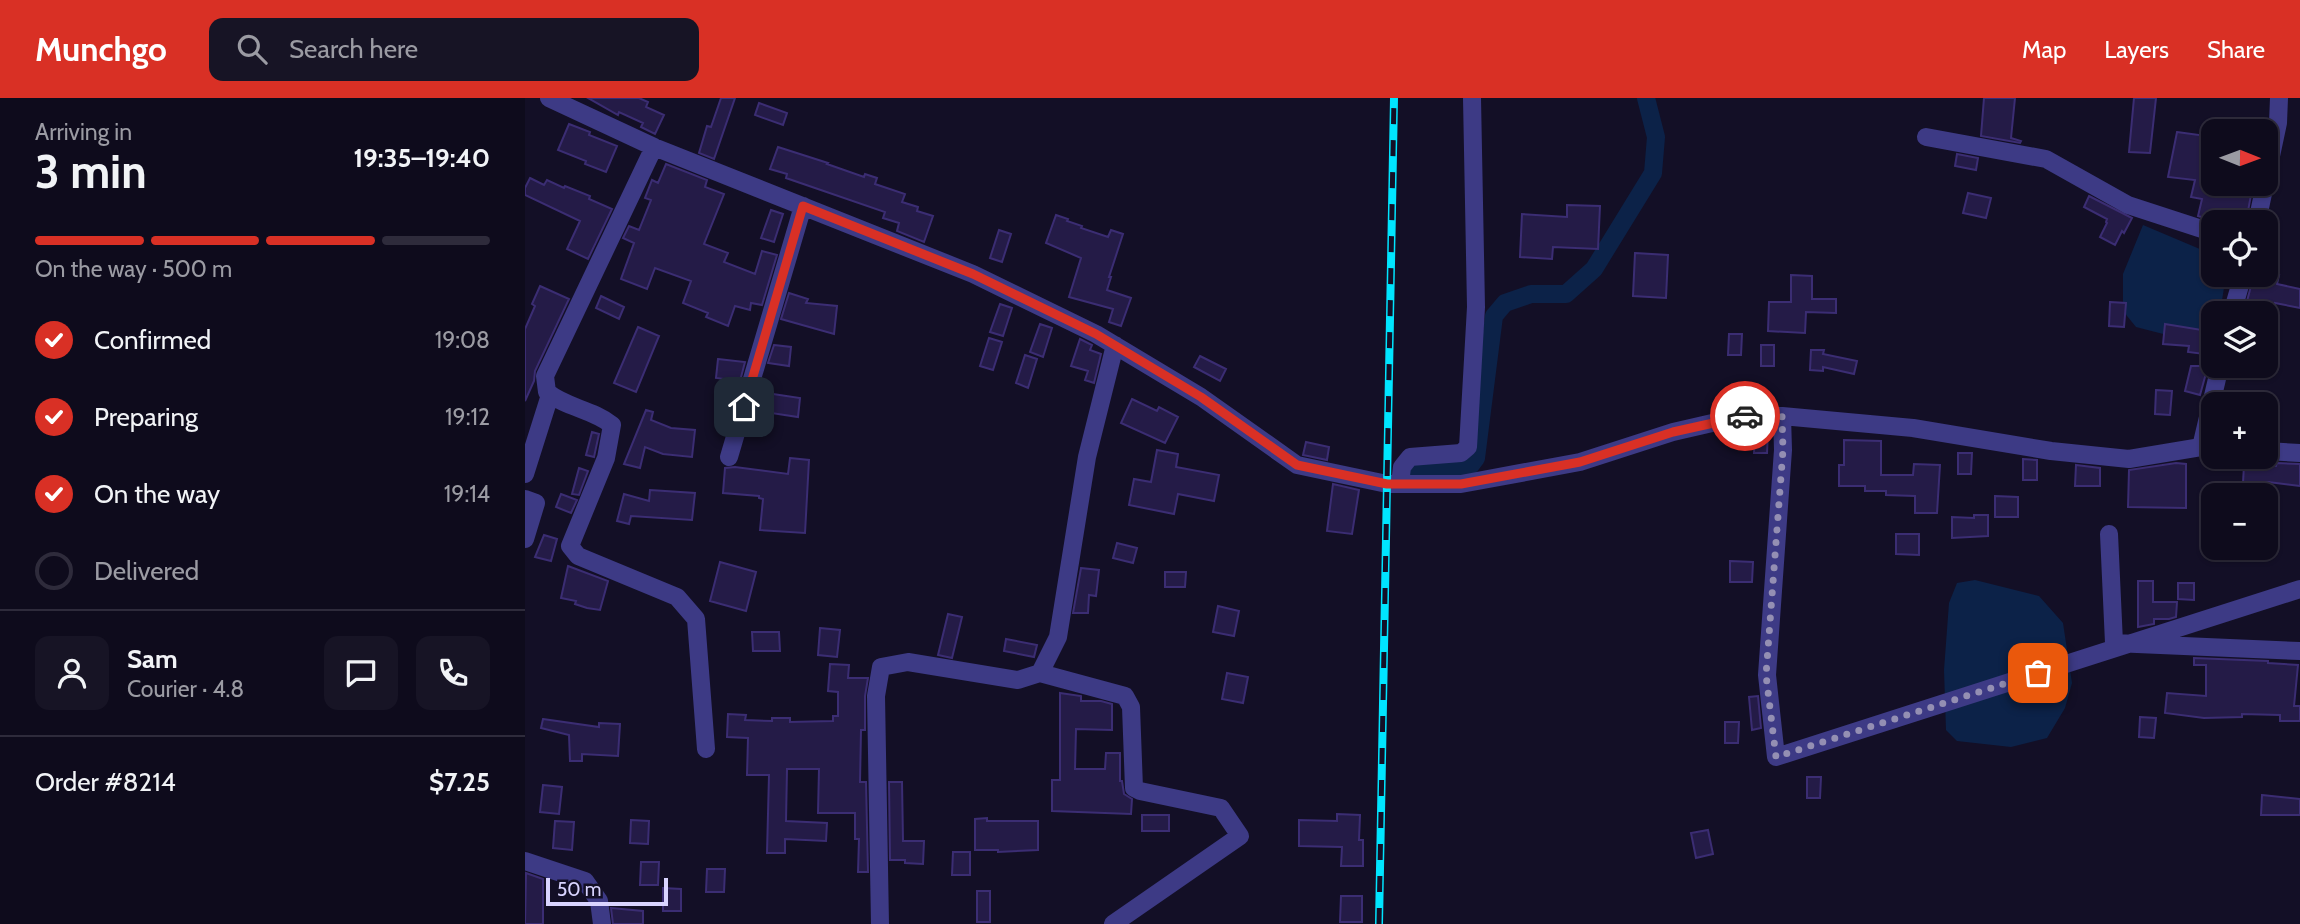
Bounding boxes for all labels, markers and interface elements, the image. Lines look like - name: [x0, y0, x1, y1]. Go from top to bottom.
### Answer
- search box: [209, 18, 699, 81]
- text: Munchgo: [35, 29, 167, 69]
- icon: search: [233, 30, 271, 68]
- text: Search here: [289, 33, 418, 65]
- text: Map: [2022, 35, 2066, 64]
- text: Layers: [2104, 35, 2169, 64]
- text: Share: [2207, 35, 2265, 64]
- text: Arriving in: [35, 118, 132, 146]
- north arrow: [2201, 119, 2279, 196]
- map controls: [2201, 119, 2278, 560]
- text: 19:35–19:40: [354, 142, 490, 174]
- text: 3 min: [35, 144, 147, 200]
- button: locate: [2201, 210, 2278, 287]
- text: On the way · 500 m: [35, 255, 232, 283]
- button: layers: [2201, 301, 2278, 378]
- icon: check: [35, 321, 73, 359]
- text: Confirmed: [94, 324, 211, 356]
- text: 19:08: [435, 326, 490, 354]
- pin: [714, 377, 774, 437]
- courier: [1710, 381, 1780, 451]
- icon: home: [725, 388, 763, 426]
- button: +: [2201, 392, 2278, 469]
- icon: car: [1726, 397, 1764, 435]
- icon: check: [35, 398, 73, 436]
- text: Preparing: [94, 401, 198, 433]
- text: 19:12: [445, 403, 490, 431]
- icon: check: [35, 475, 73, 513]
- text: On the way: [94, 478, 220, 510]
- text: 19:14: [444, 480, 490, 508]
- button: −: [2201, 483, 2278, 560]
- text: Delivered: [94, 555, 199, 587]
- button: person: [35, 636, 109, 710]
- button: chat: [324, 636, 398, 710]
- button: phone: [416, 636, 490, 710]
- text: Sam: [127, 643, 178, 675]
- pin: [2008, 643, 2068, 703]
- icon: bag: [2019, 654, 2057, 692]
- text: Courier · 4.8: [127, 675, 244, 703]
- text: Order #8214: [35, 766, 176, 798]
- text: $7.25: [429, 766, 490, 798]
- scale bar: [546, 875, 669, 907]
- text: 50 m: [557, 878, 601, 901]

